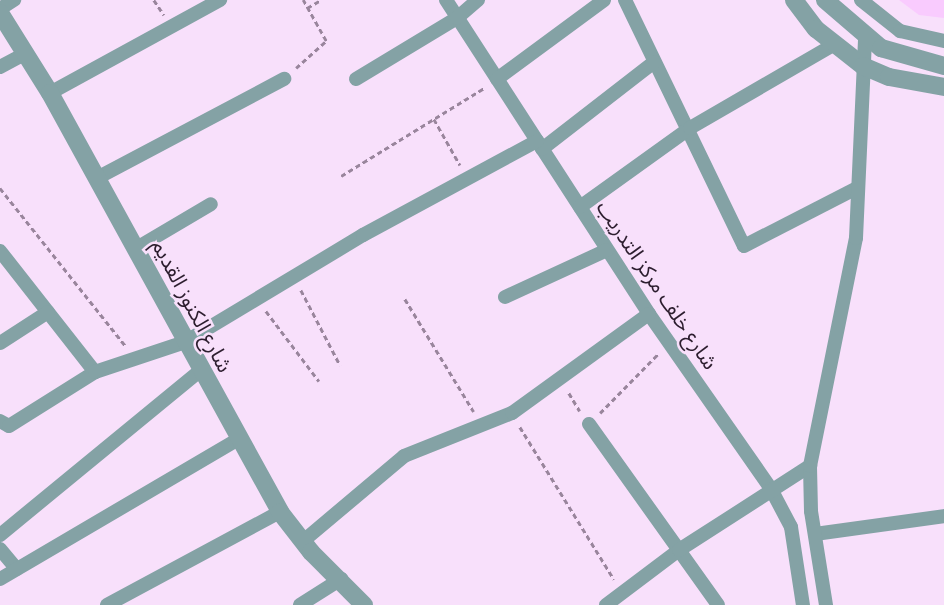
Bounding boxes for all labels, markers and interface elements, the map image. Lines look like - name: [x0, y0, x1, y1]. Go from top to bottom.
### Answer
- street label: شارع خلف مركز التدريب: [591, 196, 723, 374]
- street label: شارع الكنوز القديم: [146, 235, 238, 377]

